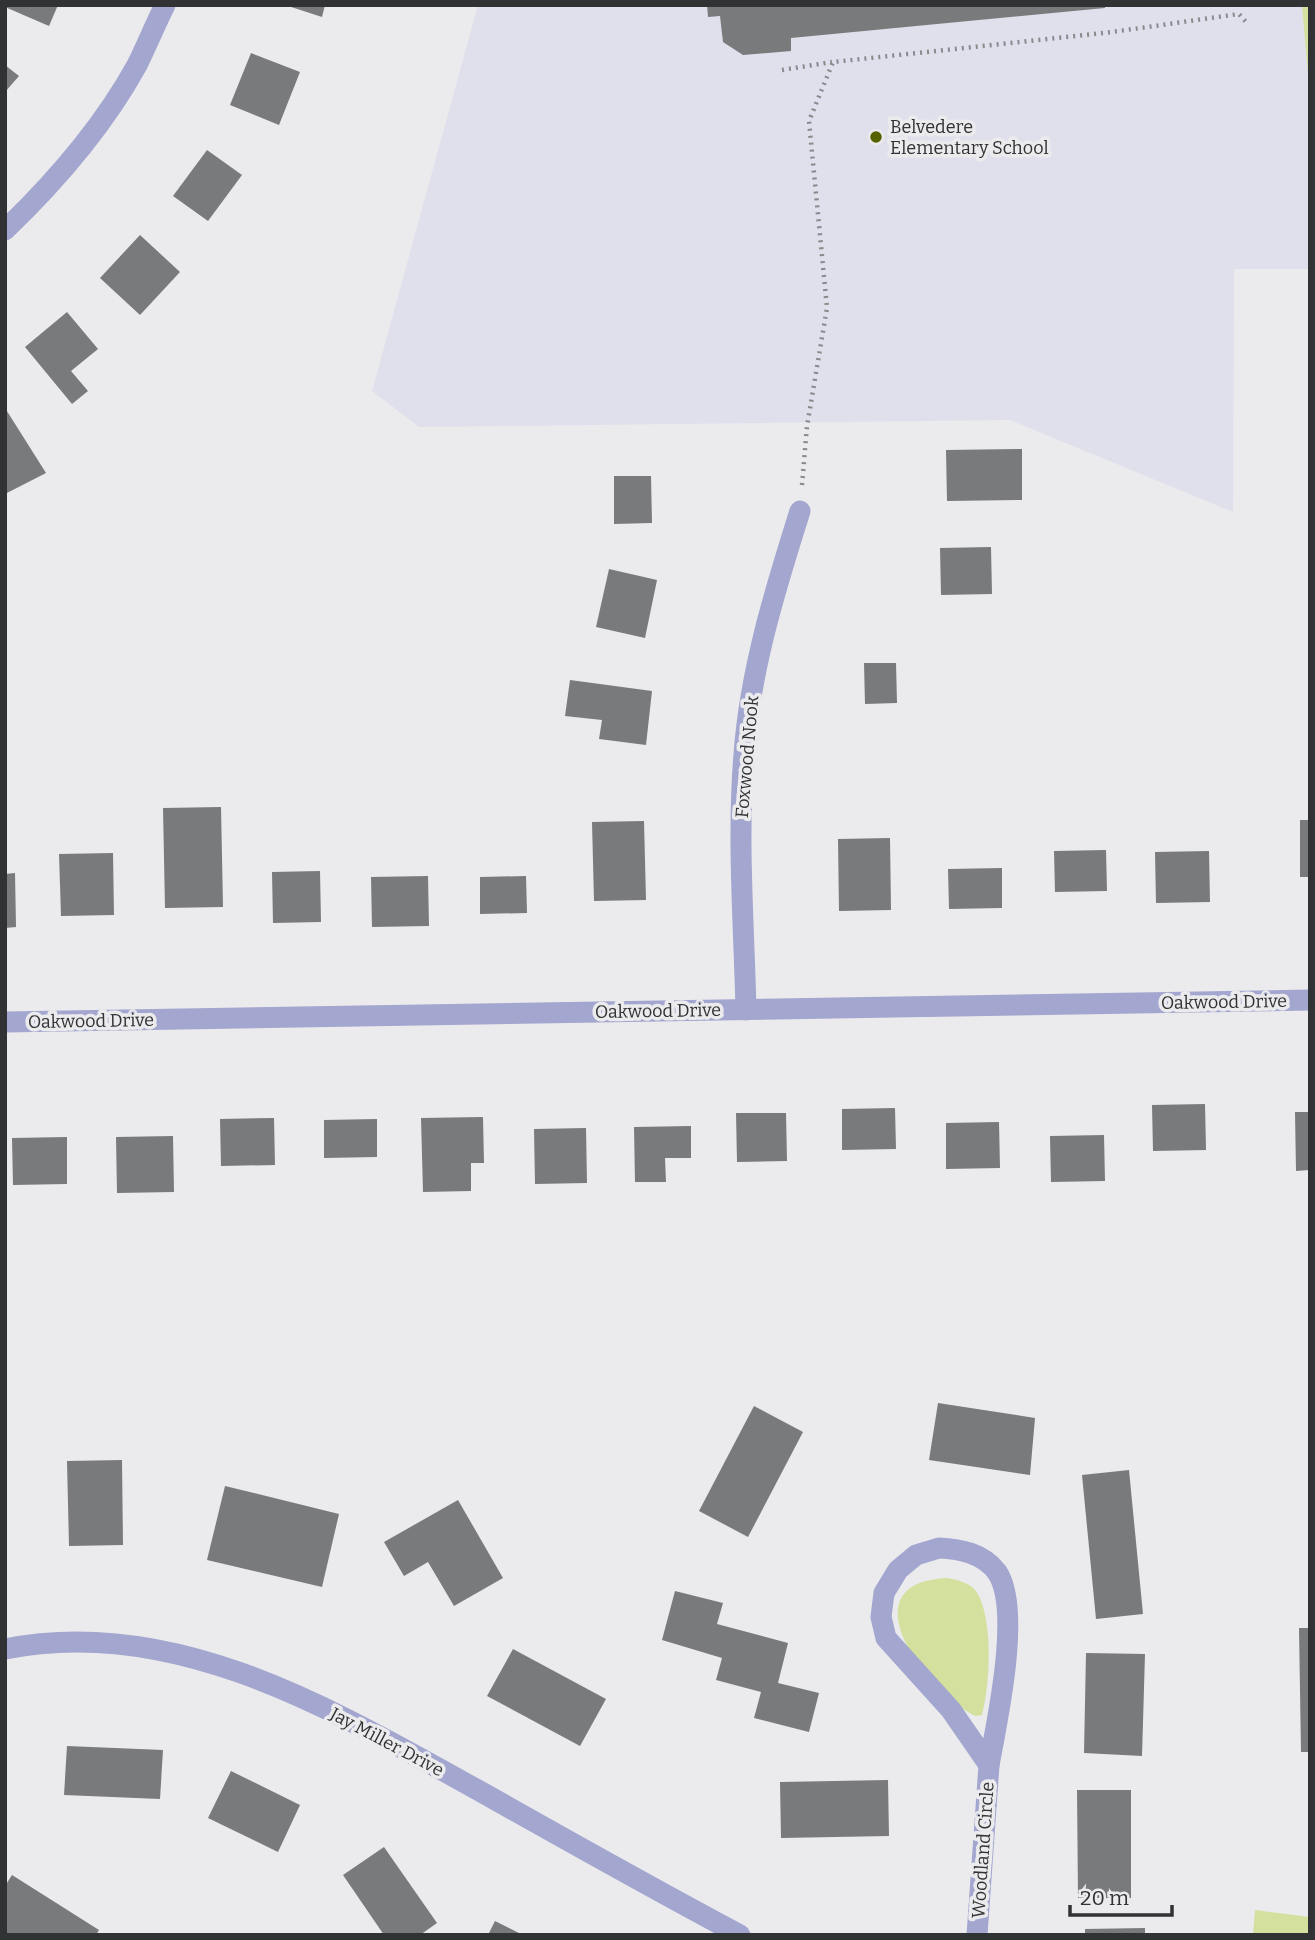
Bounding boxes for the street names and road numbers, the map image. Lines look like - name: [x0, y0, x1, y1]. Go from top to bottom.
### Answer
- street label: Foxwood Nook: [731, 694, 763, 819]
- street label: Oakwood Drive: [1161, 990, 1287, 1014]
- street label: Oakwood Drive: [595, 999, 721, 1023]
- street label: Oakwood Drive: [28, 1009, 154, 1033]
- street label: Jay Miller Drive: [326, 1702, 448, 1781]
- street label: Woodland Circle: [967, 1781, 999, 1919]

